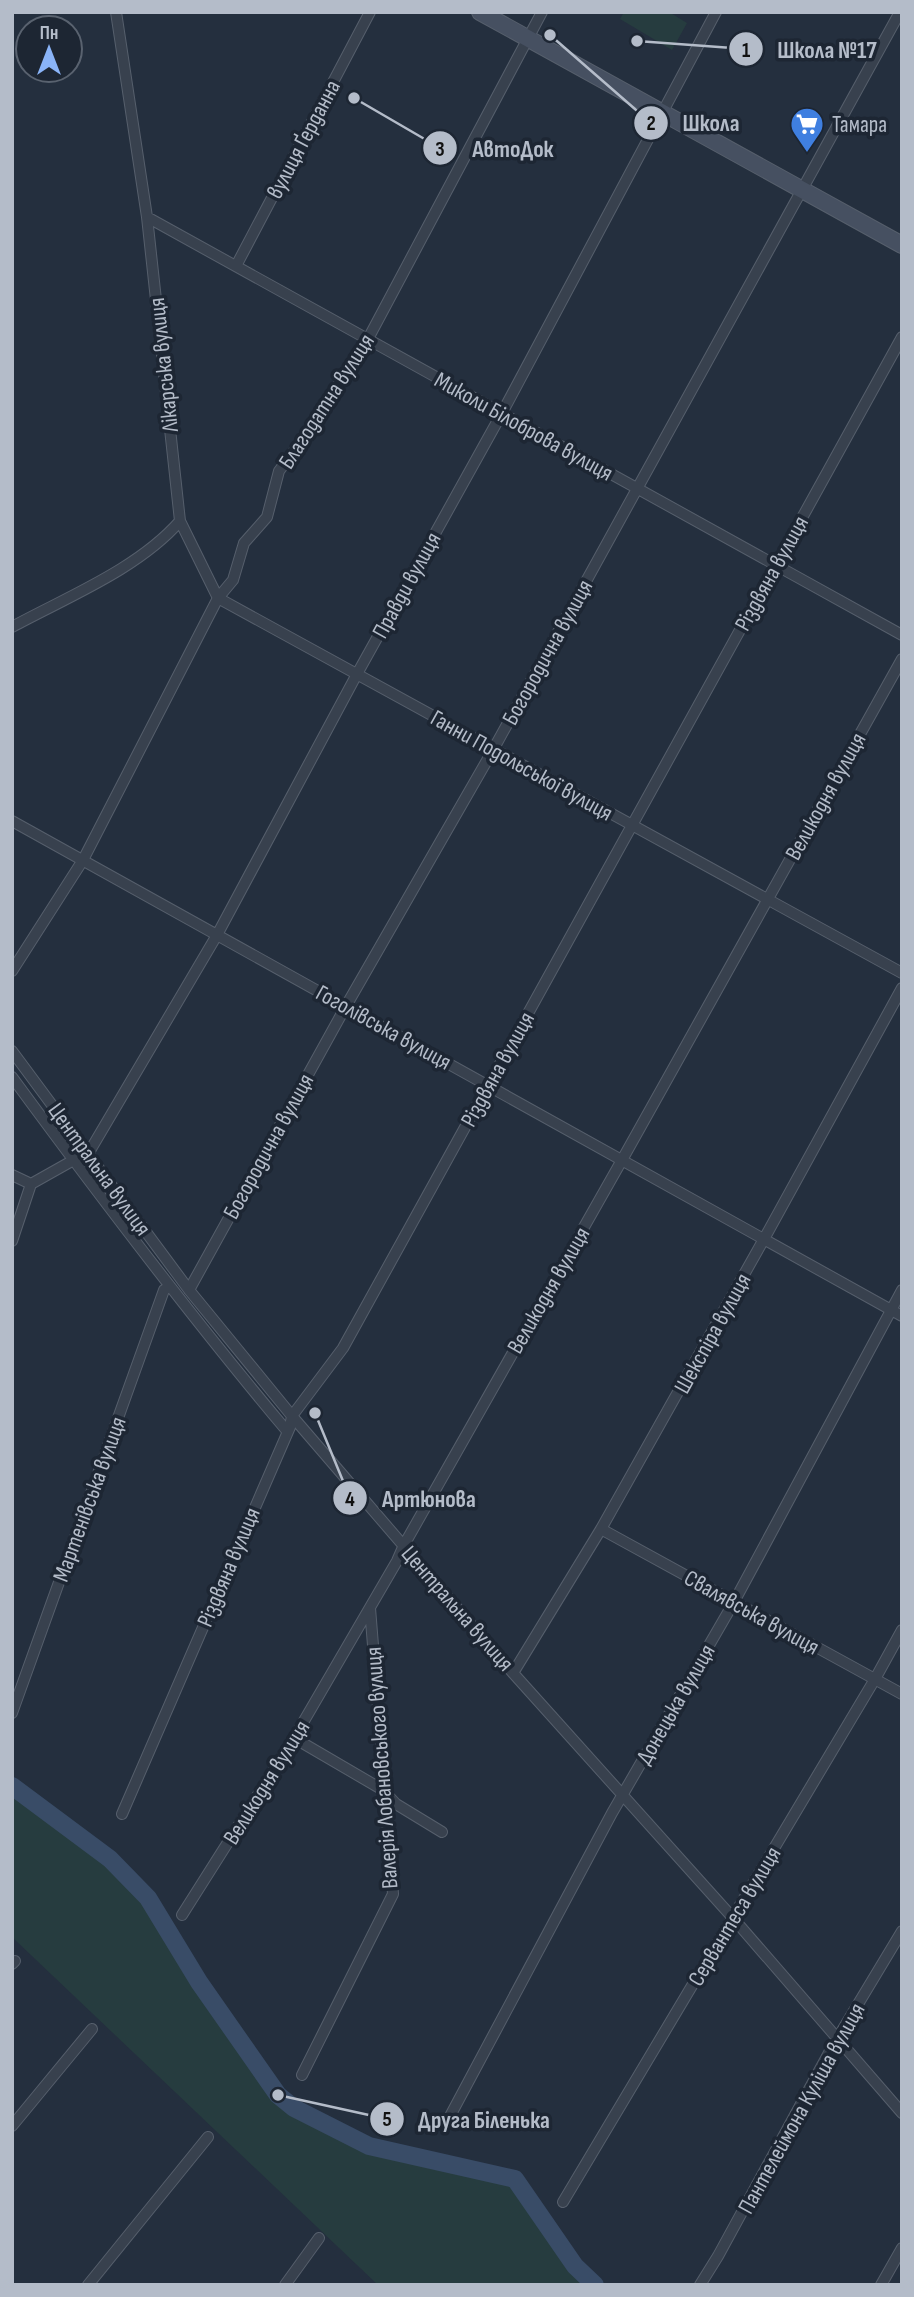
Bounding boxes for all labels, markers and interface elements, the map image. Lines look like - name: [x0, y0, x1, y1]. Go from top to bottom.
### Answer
- north arrow: [14, 14, 84, 84]
- text: Пн: [40, 22, 58, 45]
- callout: Школа №17: [728, 27, 891, 72]
- text: Школа №17: [777, 36, 877, 65]
- text: 1: [742, 38, 750, 63]
- street label: вулиця Ґерданна: [261, 75, 347, 204]
- callout: Школа: [633, 100, 753, 145]
- supermarket icon: Тамара: [788, 105, 826, 154]
- text: Школа: [683, 109, 740, 138]
- text: 2: [646, 111, 656, 136]
- place label: Тамара: [832, 111, 887, 139]
- callout: АвтоДок: [423, 126, 567, 171]
- text: АвтоДок: [471, 135, 555, 164]
- text: 3: [435, 137, 445, 162]
- street label: Лікарська вулиця: [143, 296, 185, 434]
- street label: Благодатна вулиця: [273, 329, 381, 474]
- street label: Миколи Білоброва вулиця: [429, 366, 618, 488]
- street label: Різдвяна вулиця: [729, 511, 815, 636]
- street label: Правди вулиця: [366, 528, 447, 643]
- street label: Богородична вулиця: [496, 575, 599, 730]
- street label: Ганни Подольської вулиця: [425, 704, 618, 828]
- street label: Великодня вулиця: [779, 728, 872, 865]
- street label: Гоголівська вулиця: [311, 979, 456, 1077]
- street label: Різдвяна вулиця: [455, 1007, 541, 1132]
- street label: Богородична вулиця: [217, 1069, 320, 1224]
- street label: Центральна вулиця: [42, 1098, 157, 1241]
- street label: Великодня вулиця: [501, 1222, 596, 1359]
- street label: Шекспіра вулиця: [668, 1268, 757, 1399]
- street label: Мартенівська вулиця: [47, 1413, 133, 1586]
- callout: Артюнова: [333, 1476, 489, 1521]
- text: Артюнова: [381, 1485, 476, 1514]
- text: 4: [345, 1487, 355, 1512]
- street label: Різдвяна вулиця: [191, 1503, 267, 1631]
- street label: Центральна вулиця: [395, 1540, 519, 1677]
- street label: Свалявська вулиця: [679, 1564, 824, 1662]
- street label: Донецька вулиця: [630, 1639, 722, 1770]
- street label: Валерія Лобановського вулиця: [360, 1646, 404, 1890]
- street label: Великодня вулиця: [217, 1715, 316, 1850]
- street label: Сервантеса вулиця: [682, 1842, 787, 1991]
- street label: Пантелеймона Куліша вулиця: [732, 1998, 872, 2219]
- callout: Друга Біленька: [369, 2097, 564, 2142]
- text: Друга Біленька: [418, 2106, 550, 2135]
- text: 5: [382, 2107, 392, 2132]

